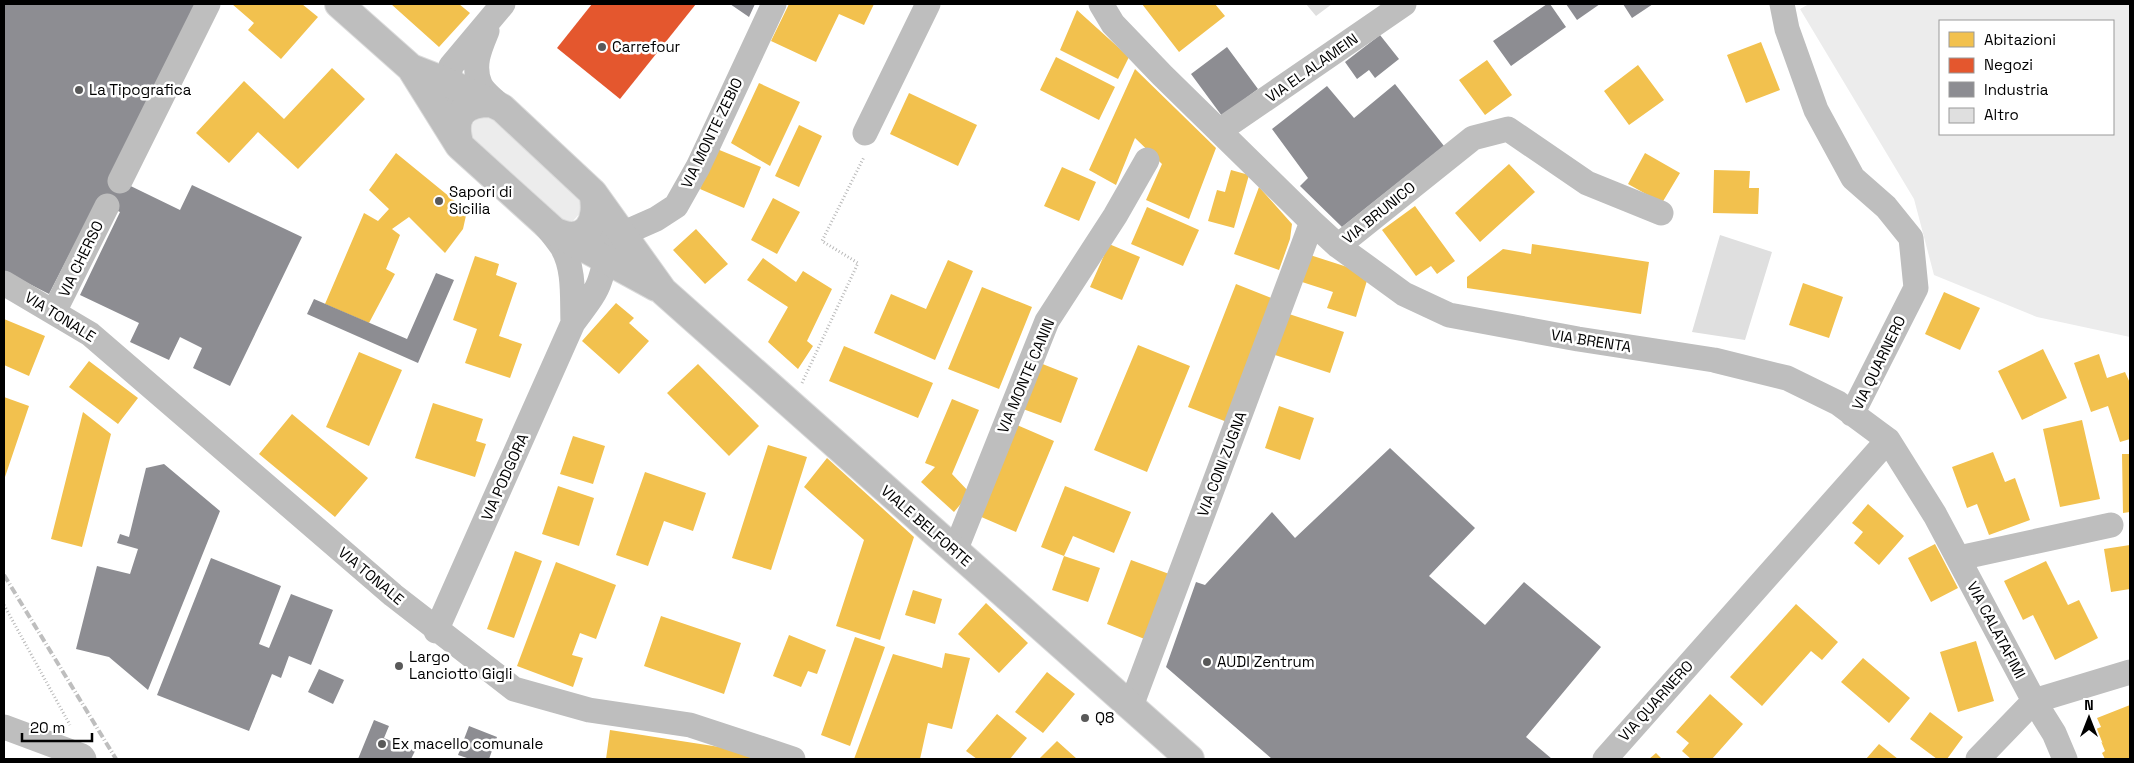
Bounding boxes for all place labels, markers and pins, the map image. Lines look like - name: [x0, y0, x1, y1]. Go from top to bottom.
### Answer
- place label: Carrefour: [612, 37, 681, 56]
- marker: Carrefour: [596, 41, 608, 53]
- place label: La Tipografica: [89, 80, 192, 99]
- marker: La Tipografica: [73, 84, 85, 96]
- place label: Sapori di Sicilia: [449, 182, 512, 218]
- marker: Sapori di Sicilia: [433, 195, 445, 207]
- place label: Largo Lanciotto Gigli: [409, 647, 512, 683]
- place label: AUDI Zentrum: [1217, 652, 1315, 671]
- marker: AUDI Zentrum: [1201, 656, 1213, 668]
- marker: Largo Lanciotto Gigli: [393, 660, 405, 672]
- place label: Q8: [1095, 708, 1114, 727]
- marker: Q8: [1079, 712, 1091, 724]
- place label: Ex macello comunale: [392, 734, 544, 753]
- marker: Ex macello comunale: [376, 738, 388, 750]

